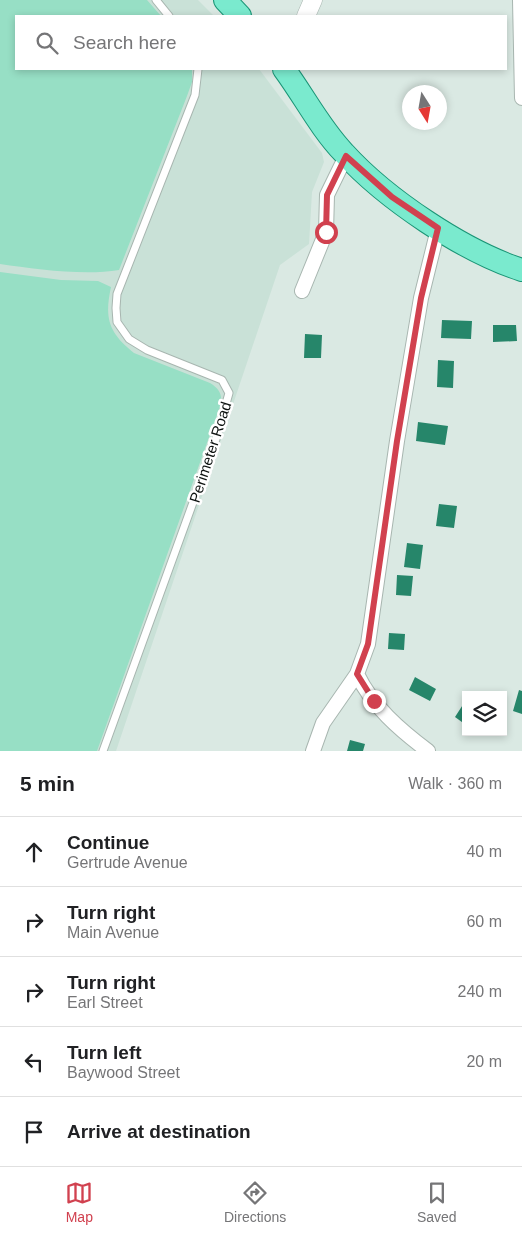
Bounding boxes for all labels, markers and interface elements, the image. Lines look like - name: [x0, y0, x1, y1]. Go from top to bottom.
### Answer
- search box: [15, 15, 507, 70]
- icon: search: [33, 29, 61, 57]
- text: Search here: [73, 32, 177, 53]
- north arrow: [402, 85, 447, 130]
- route start: [315, 221, 338, 244]
- street label: Perimeter Road: [186, 399, 234, 505]
- route end: [363, 690, 386, 713]
- map controls: [462, 691, 507, 736]
- button: layers: [462, 691, 507, 736]
- text: 5 min: [20, 772, 75, 795]
- text: Walk · 360 m: [408, 775, 502, 792]
- text: Continue: [67, 832, 149, 853]
- icon: ahead: [20, 838, 48, 866]
- text: 40 m: [466, 843, 502, 860]
- text: Gertrude Avenue: [67, 854, 188, 871]
- text: Turn right: [67, 902, 155, 923]
- icon: right: [20, 908, 48, 936]
- text: 60 m: [466, 913, 502, 930]
- text: Main Avenue: [67, 924, 159, 941]
- text: Turn right: [67, 972, 155, 993]
- icon: right: [20, 978, 48, 1006]
- text: 240 m: [458, 983, 502, 1000]
- text: Earl Street: [67, 994, 143, 1011]
- text: Turn left: [67, 1042, 142, 1063]
- icon: left: [20, 1048, 48, 1076]
- text: 20 m: [466, 1053, 502, 1070]
- text: Baywood Street: [67, 1064, 180, 1081]
- icon: arrive: [20, 1118, 48, 1146]
- text: Arrive at destination: [67, 1121, 251, 1142]
- tab: Map: [65, 1179, 93, 1225]
- tab: Directions: [224, 1179, 286, 1225]
- tab: Saved: [417, 1179, 457, 1225]

